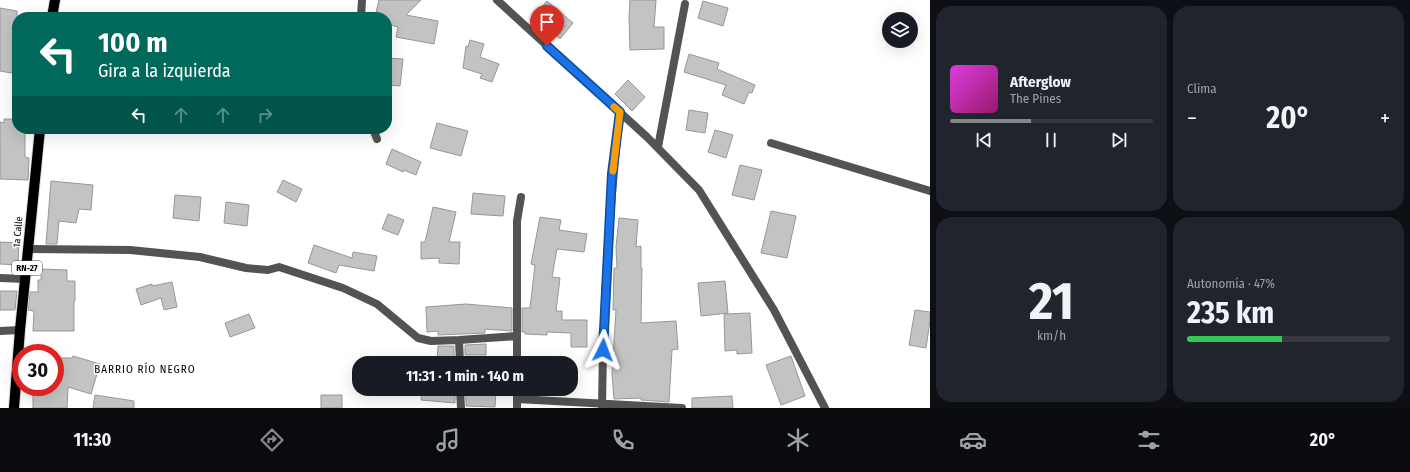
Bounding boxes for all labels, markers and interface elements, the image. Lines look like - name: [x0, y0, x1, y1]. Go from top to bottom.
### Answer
- pin: [530, 5, 564, 46]
- icon: arrive: [536, 11, 558, 33]
- map controls: [882, 12, 918, 48]
- button: layers: [882, 12, 918, 48]
- text: 100 m: [98, 26, 168, 59]
- icon: left: [32, 28, 84, 80]
- text: Gira a la izquierda: [98, 60, 231, 82]
- text: Afterglow: [1010, 73, 1071, 91]
- text: Clima: [1187, 81, 1217, 96]
- text: The Pines: [1010, 91, 1061, 106]
- text: 20°: [1266, 100, 1311, 136]
- icon: left: [128, 104, 150, 126]
- icon: ahead: [170, 104, 192, 126]
- icon: ahead: [212, 104, 234, 126]
- icon: right: [254, 104, 276, 126]
- text: −: [1187, 105, 1197, 132]
- text: +: [1380, 105, 1390, 132]
- icon: previous: [973, 129, 995, 151]
- icon: pause: [1040, 129, 1062, 151]
- icon: next: [1108, 129, 1130, 151]
- street label: 1a Calle: [11, 216, 25, 248]
- road number: RN-27: [12, 261, 42, 275]
- text: 21: [1029, 270, 1074, 333]
- text: Autonomía · 47%: [1187, 276, 1275, 291]
- text: 235 km: [1187, 295, 1274, 331]
- text: km/h: [1037, 328, 1066, 343]
- position arrow: [582, 329, 624, 371]
- speed limit sign: 30: [12, 344, 64, 396]
- district label: BARRIO RÍO NEGRO: [94, 362, 196, 376]
- text: 11:31 · 1 min · 140 m: [406, 367, 524, 385]
- icon: directions: [258, 426, 286, 454]
- icon: music: [434, 426, 462, 454]
- icon: phone: [609, 426, 637, 454]
- icon: climate: [784, 426, 812, 454]
- icon: car: [959, 426, 987, 454]
- icon: filters: [1135, 426, 1163, 454]
- text: 11:30: [74, 429, 111, 451]
- text: 20°: [1310, 429, 1336, 451]

